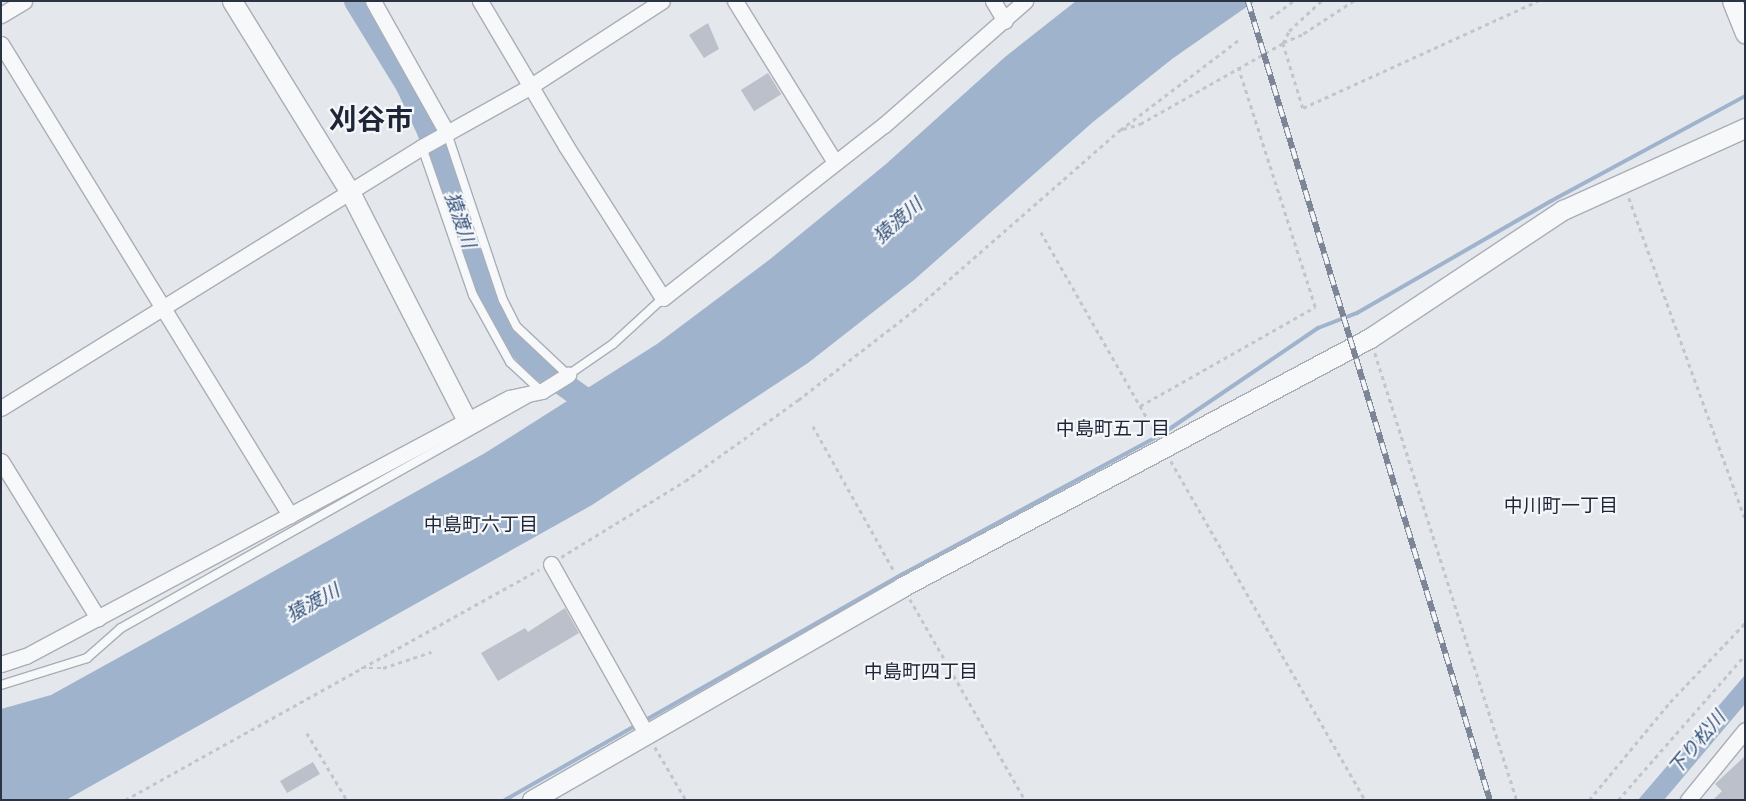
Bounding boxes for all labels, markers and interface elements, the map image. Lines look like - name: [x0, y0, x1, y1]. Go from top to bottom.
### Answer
- district label: 刈谷市: [329, 103, 413, 137]
- water label: 猿渡川: [440, 189, 480, 251]
- water label: 猿渡川: [869, 194, 927, 248]
- district label: 中島町五丁目: [1056, 418, 1170, 440]
- district label: 中川町一丁目: [1504, 495, 1618, 517]
- district label: 中島町六丁目: [424, 514, 538, 536]
- water label: 猿渡川: [283, 579, 343, 627]
- district label: 中島町四丁目: [864, 661, 978, 683]
- water label: 下り松川: [1664, 707, 1730, 779]

